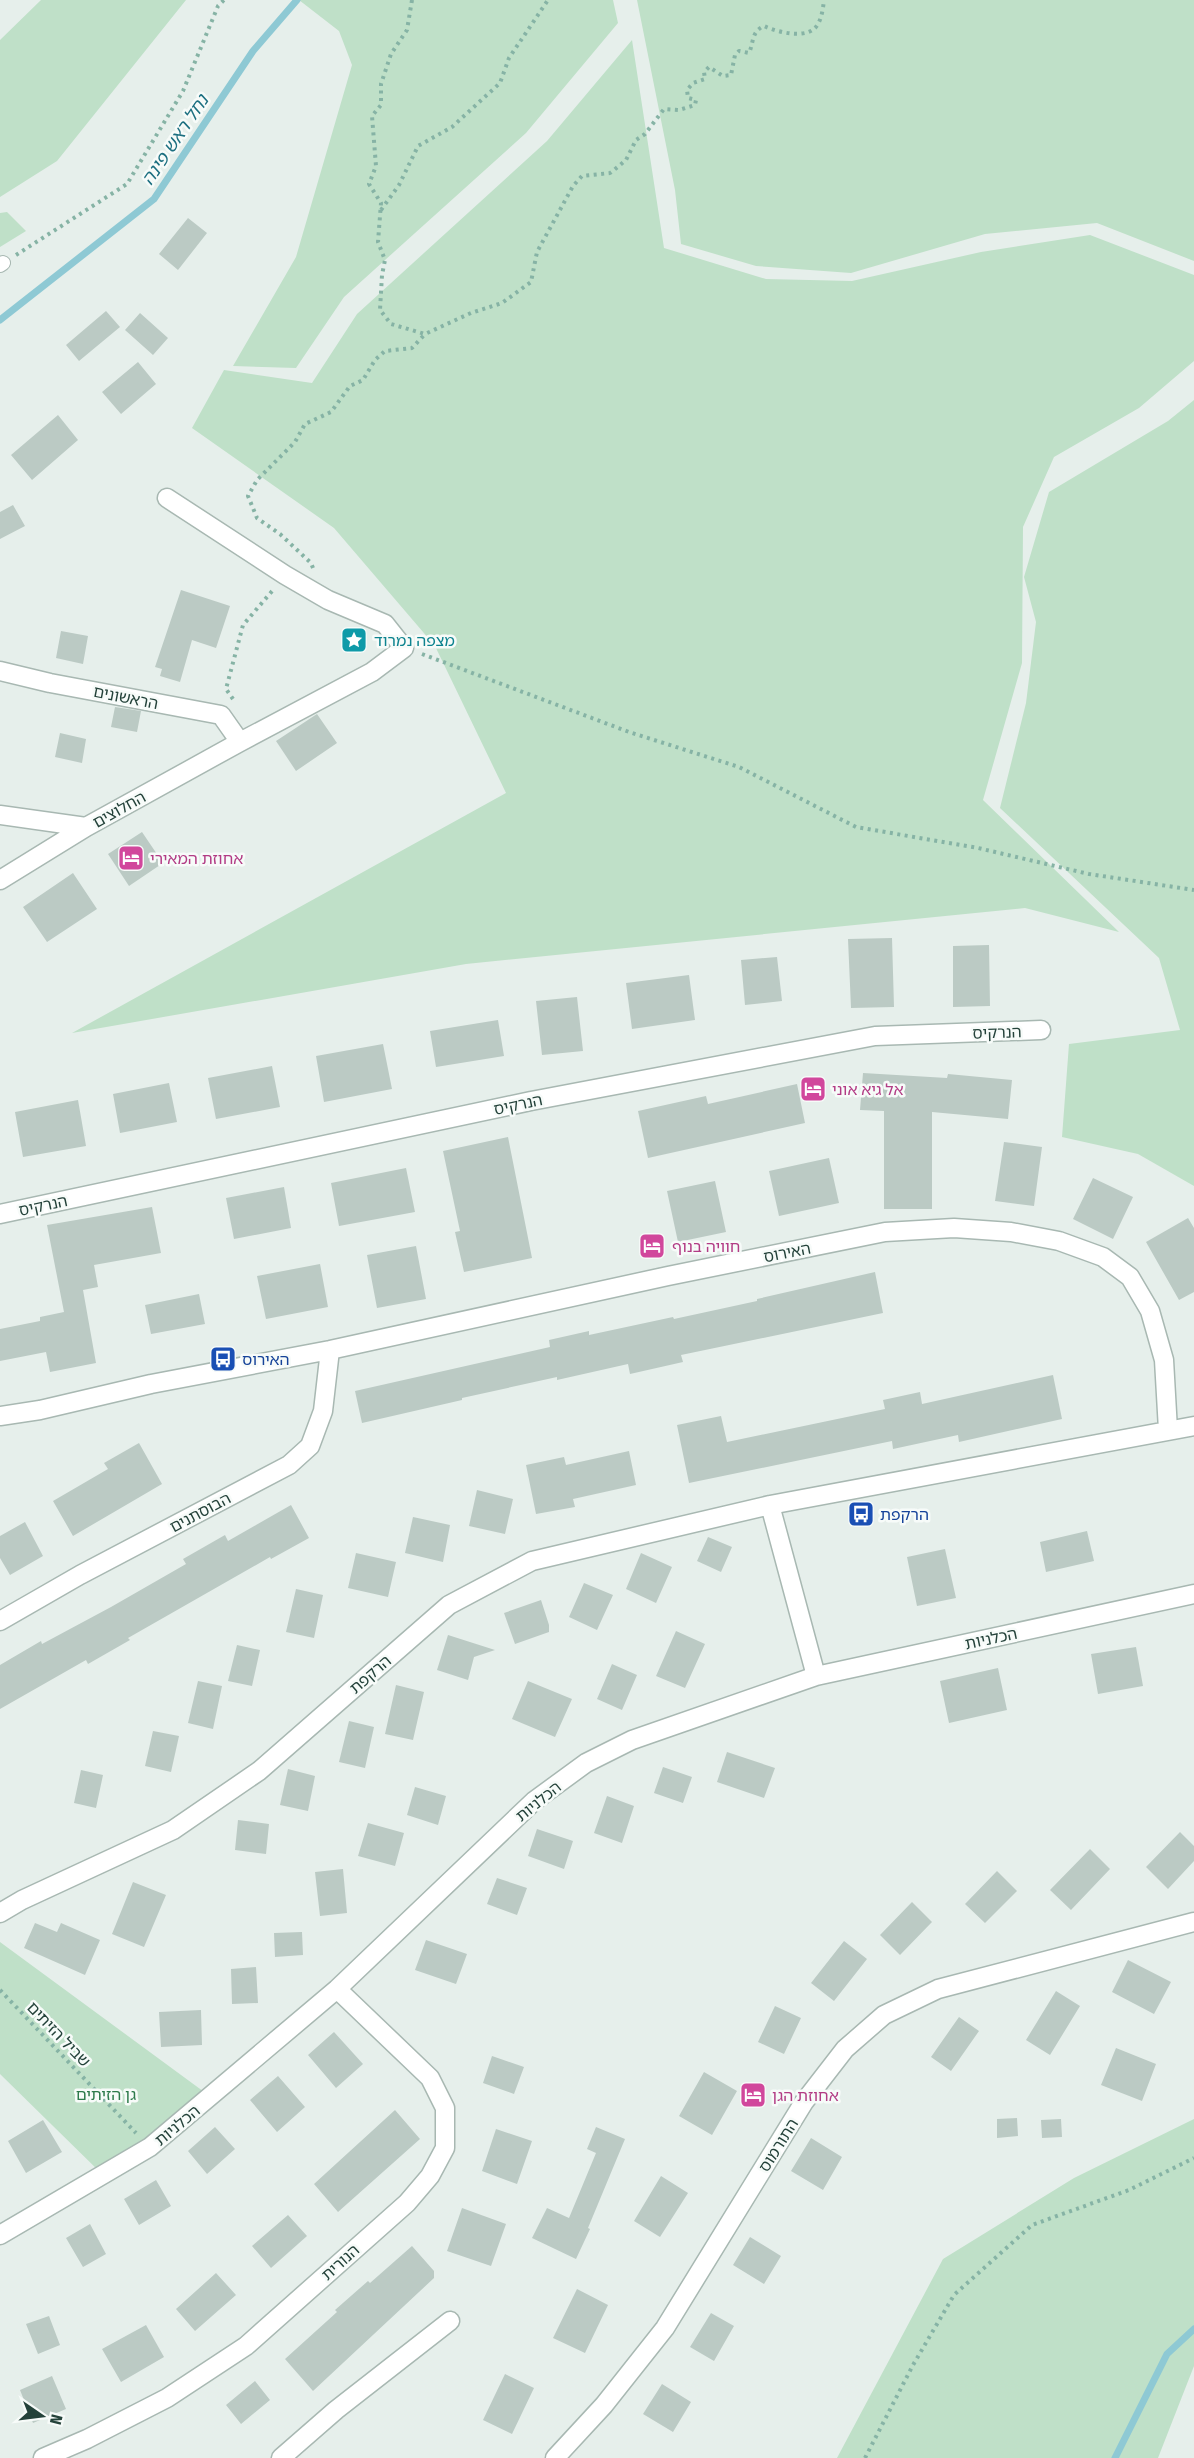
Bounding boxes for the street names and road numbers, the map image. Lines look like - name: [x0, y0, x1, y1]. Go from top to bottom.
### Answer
- street label: הראשונים: [92, 682, 160, 713]
- street label: החלוצים: [89, 787, 149, 832]
- street label: הנרקיס: [972, 1022, 1022, 1043]
- street label: הנרקיס: [492, 1090, 544, 1119]
- street label: הנרקיס: [17, 1191, 69, 1220]
- street label: האירוס: [762, 1239, 812, 1266]
- street label: הבוסתנים: [167, 1489, 234, 1536]
- street label: הכלניות: [963, 1624, 1019, 1653]
- street label: הרקפת: [346, 1651, 395, 1698]
- street label: הכלניות: [512, 1777, 565, 1825]
- street label: שביל הזיתים: [23, 1998, 94, 2071]
- street label: הכלניות: [151, 2101, 204, 2150]
- street label: התורמוס: [755, 2115, 802, 2175]
- street label: הנורית: [317, 2240, 363, 2284]

